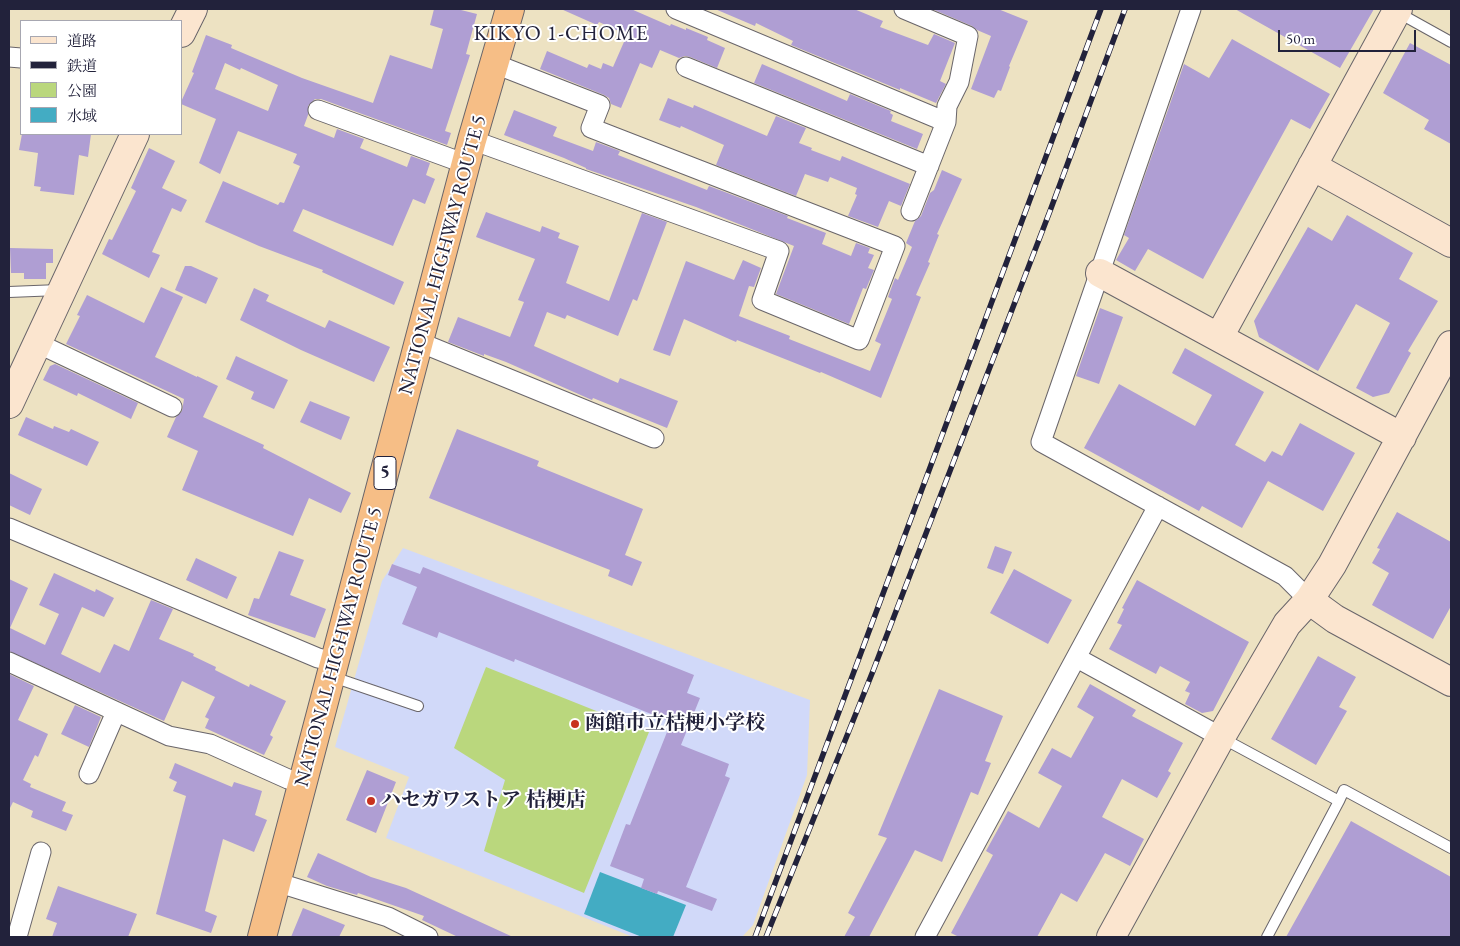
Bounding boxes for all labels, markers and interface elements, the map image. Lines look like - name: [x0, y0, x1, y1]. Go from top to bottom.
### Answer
- legend: [20, 20, 182, 135]
- scale bar: [1280, 20, 1418, 52]
- district label: KIKYO 1-CHOME: [472, 21, 650, 47]
- text: 50 m: [1286, 29, 1315, 48]
- text: 道路: [67, 31, 97, 50]
- text: 鉄道: [67, 56, 97, 75]
- text: 公園: [67, 81, 97, 100]
- text: 水域: [67, 106, 97, 125]
- street label: NATIONAL HIGHWAY ROUTE 5: [394, 113, 492, 397]
- road number: 5: [374, 456, 396, 489]
- street label: NATIONAL HIGHWAY ROUTE 5: [290, 505, 388, 789]
- place label: 函館市立桔梗小学校: [585, 712, 765, 736]
- marker: 函館市立桔梗小学校: [569, 718, 581, 730]
- place label: ハセガワストア 桔梗店: [381, 789, 586, 813]
- marker: ハセガワストア 桔梗店: [365, 795, 377, 807]

